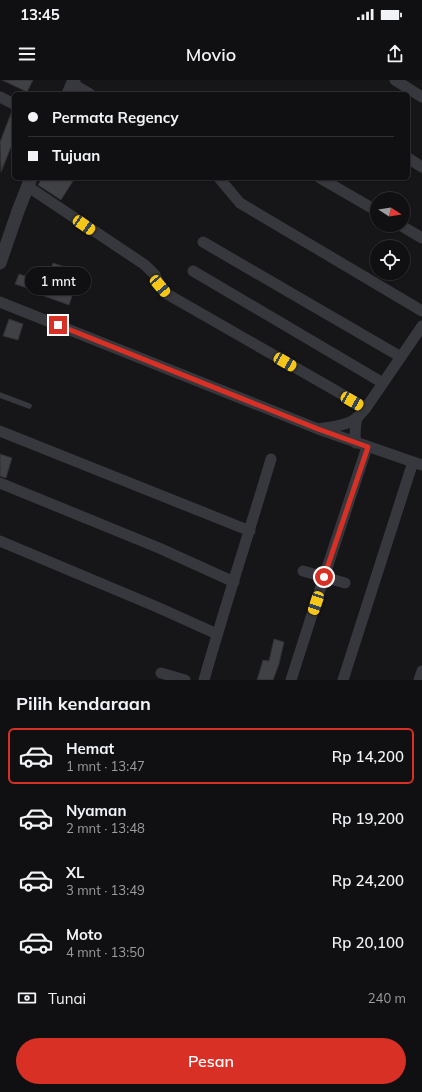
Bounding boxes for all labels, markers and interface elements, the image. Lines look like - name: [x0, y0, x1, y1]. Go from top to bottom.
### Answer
- text: 13:45: [20, 5, 60, 24]
- icon: menu: [16, 43, 38, 65]
- text: Movio: [186, 43, 236, 66]
- icon: share: [384, 43, 406, 65]
- text: Permata Regency: [52, 108, 179, 127]
- text: Tujuan: [52, 146, 100, 165]
- north arrow: [370, 192, 410, 232]
- map controls: [370, 192, 410, 280]
- car: [71, 213, 97, 237]
- button: locate: [370, 240, 410, 280]
- callout: 1 mnt: [25, 267, 91, 295]
- text: 1 mnt: [40, 273, 76, 289]
- car: [148, 273, 172, 299]
- route end: [49, 316, 67, 334]
- car: [272, 351, 298, 373]
- car: [339, 390, 365, 412]
- route start: [315, 568, 333, 586]
- car: [307, 590, 325, 616]
- text: Pilih kendaraan: [16, 692, 151, 715]
- icon: car: [18, 738, 54, 774]
- text: Hemat: [66, 739, 114, 758]
- text: Rp 14,200: [332, 747, 404, 766]
- text: 1 mnt · 13:47: [66, 758, 145, 774]
- icon: car: [18, 800, 54, 836]
- text: Nyaman: [66, 801, 126, 820]
- text: Rp 19,200: [332, 809, 404, 828]
- text: 2 mnt · 13:48: [66, 820, 145, 836]
- icon: car: [18, 862, 54, 898]
- text: XL: [66, 863, 84, 882]
- text: Rp 24,200: [332, 871, 404, 890]
- text: 3 mnt · 13:49: [66, 882, 145, 898]
- icon: car: [18, 924, 54, 960]
- text: Moto: [66, 925, 102, 944]
- text: Rp 20,100: [332, 933, 404, 952]
- text: 4 mnt · 13:50: [66, 944, 145, 960]
- icon: cash: [16, 987, 38, 1009]
- text: Tunai: [48, 989, 86, 1008]
- text: 240 m: [368, 990, 406, 1006]
- button: Pesan: [16, 1038, 406, 1084]

